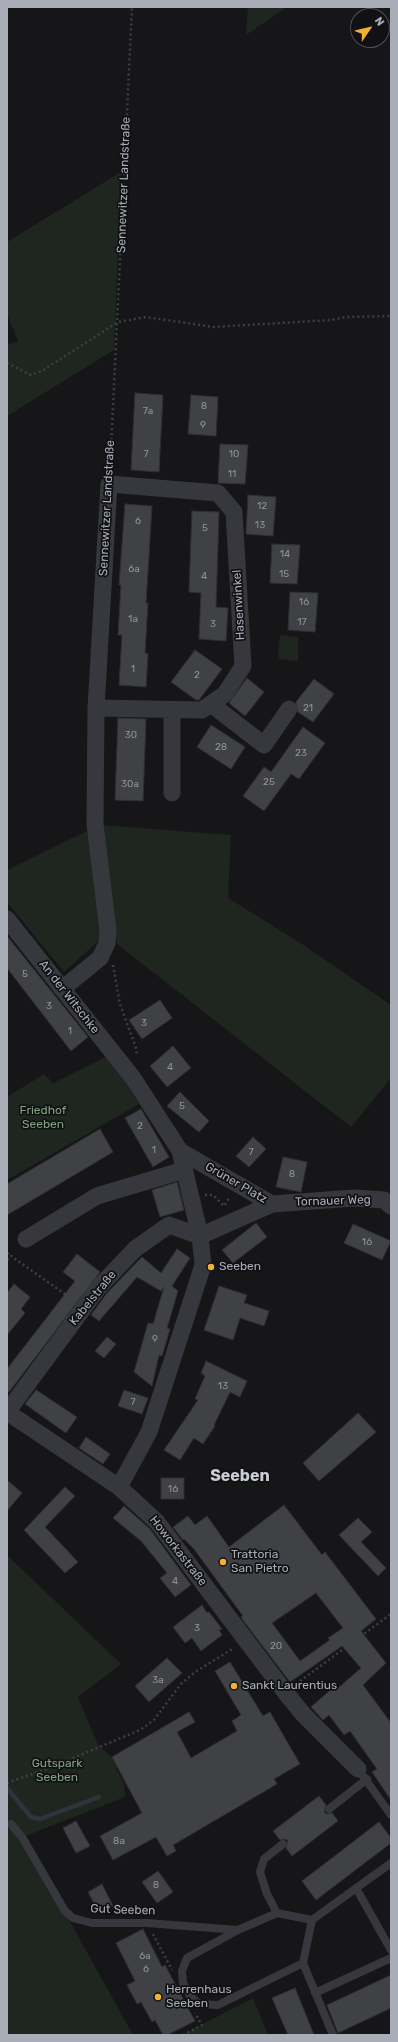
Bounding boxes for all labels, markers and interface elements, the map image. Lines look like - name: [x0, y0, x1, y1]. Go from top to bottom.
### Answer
- north arrow: [350, 8, 390, 48]
- text: N: [372, 14, 387, 28]
- street label: Sennewitzer Landstraße: [114, 117, 134, 253]
- house number: 8: [201, 400, 207, 412]
- house number: 7a: [143, 405, 153, 417]
- house number: 9: [200, 419, 206, 431]
- street label: Sennewitzer Landstraße: [96, 440, 118, 576]
- house number: 7: [143, 448, 149, 460]
- house number: 10: [229, 448, 239, 460]
- house number: 11: [228, 468, 236, 480]
- house number: 12: [257, 500, 267, 512]
- house number: 6: [135, 515, 141, 527]
- house number: 13: [255, 519, 265, 531]
- house number: 5: [202, 522, 208, 534]
- house number: 14: [280, 548, 290, 560]
- house number: 6a: [128, 563, 140, 575]
- house number: 15: [279, 568, 289, 580]
- street label: Hasenwinkel: [230, 569, 248, 641]
- house number: 4: [201, 570, 207, 582]
- house number: 16: [299, 596, 309, 608]
- house number: 1a: [128, 613, 138, 625]
- house number: 17: [297, 616, 307, 628]
- house number: 3: [210, 618, 216, 630]
- house number: 1: [131, 663, 135, 675]
- house number: 2: [194, 669, 200, 681]
- house number: 21: [303, 702, 313, 714]
- house number: 30: [125, 729, 137, 741]
- house number: 28: [215, 741, 227, 753]
- house number: 23: [295, 747, 307, 759]
- house number: 25: [263, 776, 275, 788]
- house number: 30a: [121, 778, 139, 790]
- street label: An der Witschke: [36, 957, 102, 1037]
- house number: 5: [22, 968, 28, 980]
- house number: 3: [46, 1000, 52, 1012]
- house number: 3: [141, 1017, 147, 1029]
- house number: 1: [68, 1025, 72, 1037]
- house number: 4: [167, 1061, 173, 1073]
- house number: 5: [179, 1100, 185, 1112]
- park label: Friedhof Seeben: [20, 1104, 66, 1132]
- house number: 2: [137, 1120, 143, 1132]
- house number: 1: [152, 1144, 156, 1156]
- house number: 7: [248, 1146, 254, 1158]
- street label: Grüner Platz: [202, 1159, 270, 1207]
- house number: 8: [289, 1168, 295, 1180]
- street label: Tornauer Weg: [295, 1192, 371, 1210]
- house number: 16: [362, 1236, 372, 1248]
- place label: Seeben: [219, 1260, 261, 1274]
- marker: Seeben: [206, 1262, 216, 1272]
- street label: Kabelstraße: [67, 1268, 119, 1328]
- house number: 9: [152, 1333, 158, 1345]
- house number: 13: [218, 1380, 228, 1392]
- house number: 7: [130, 1396, 136, 1408]
- district label: Seeben: [210, 1466, 270, 1486]
- house number: 16: [168, 1483, 178, 1495]
- street label: Howorkastraße: [146, 1513, 210, 1589]
- place label: Trattoria San Pietro: [231, 1548, 289, 1576]
- marker: Trattoria San Pietro: [218, 1557, 228, 1567]
- house number: 4: [172, 1575, 178, 1587]
- house number: 3: [194, 1622, 200, 1634]
- house number: 20: [270, 1640, 282, 1652]
- house number: 3a: [152, 1674, 164, 1686]
- place label: Sankt Laurentius: [242, 1679, 337, 1693]
- marker: Sankt Laurentius: [229, 1681, 239, 1691]
- park label: Gutspark Seeben: [32, 1757, 82, 1785]
- house number: 8a: [113, 1835, 125, 1847]
- house number: 8: [153, 1879, 159, 1891]
- street label: Gut Seeben: [90, 1902, 156, 1918]
- house number: 6a: [139, 1950, 151, 1962]
- house number: 6: [143, 1963, 149, 1975]
- place label: Herrenhaus Seeben: [166, 1983, 232, 2011]
- marker: Herrenhaus Seeben: [153, 1992, 163, 2002]

